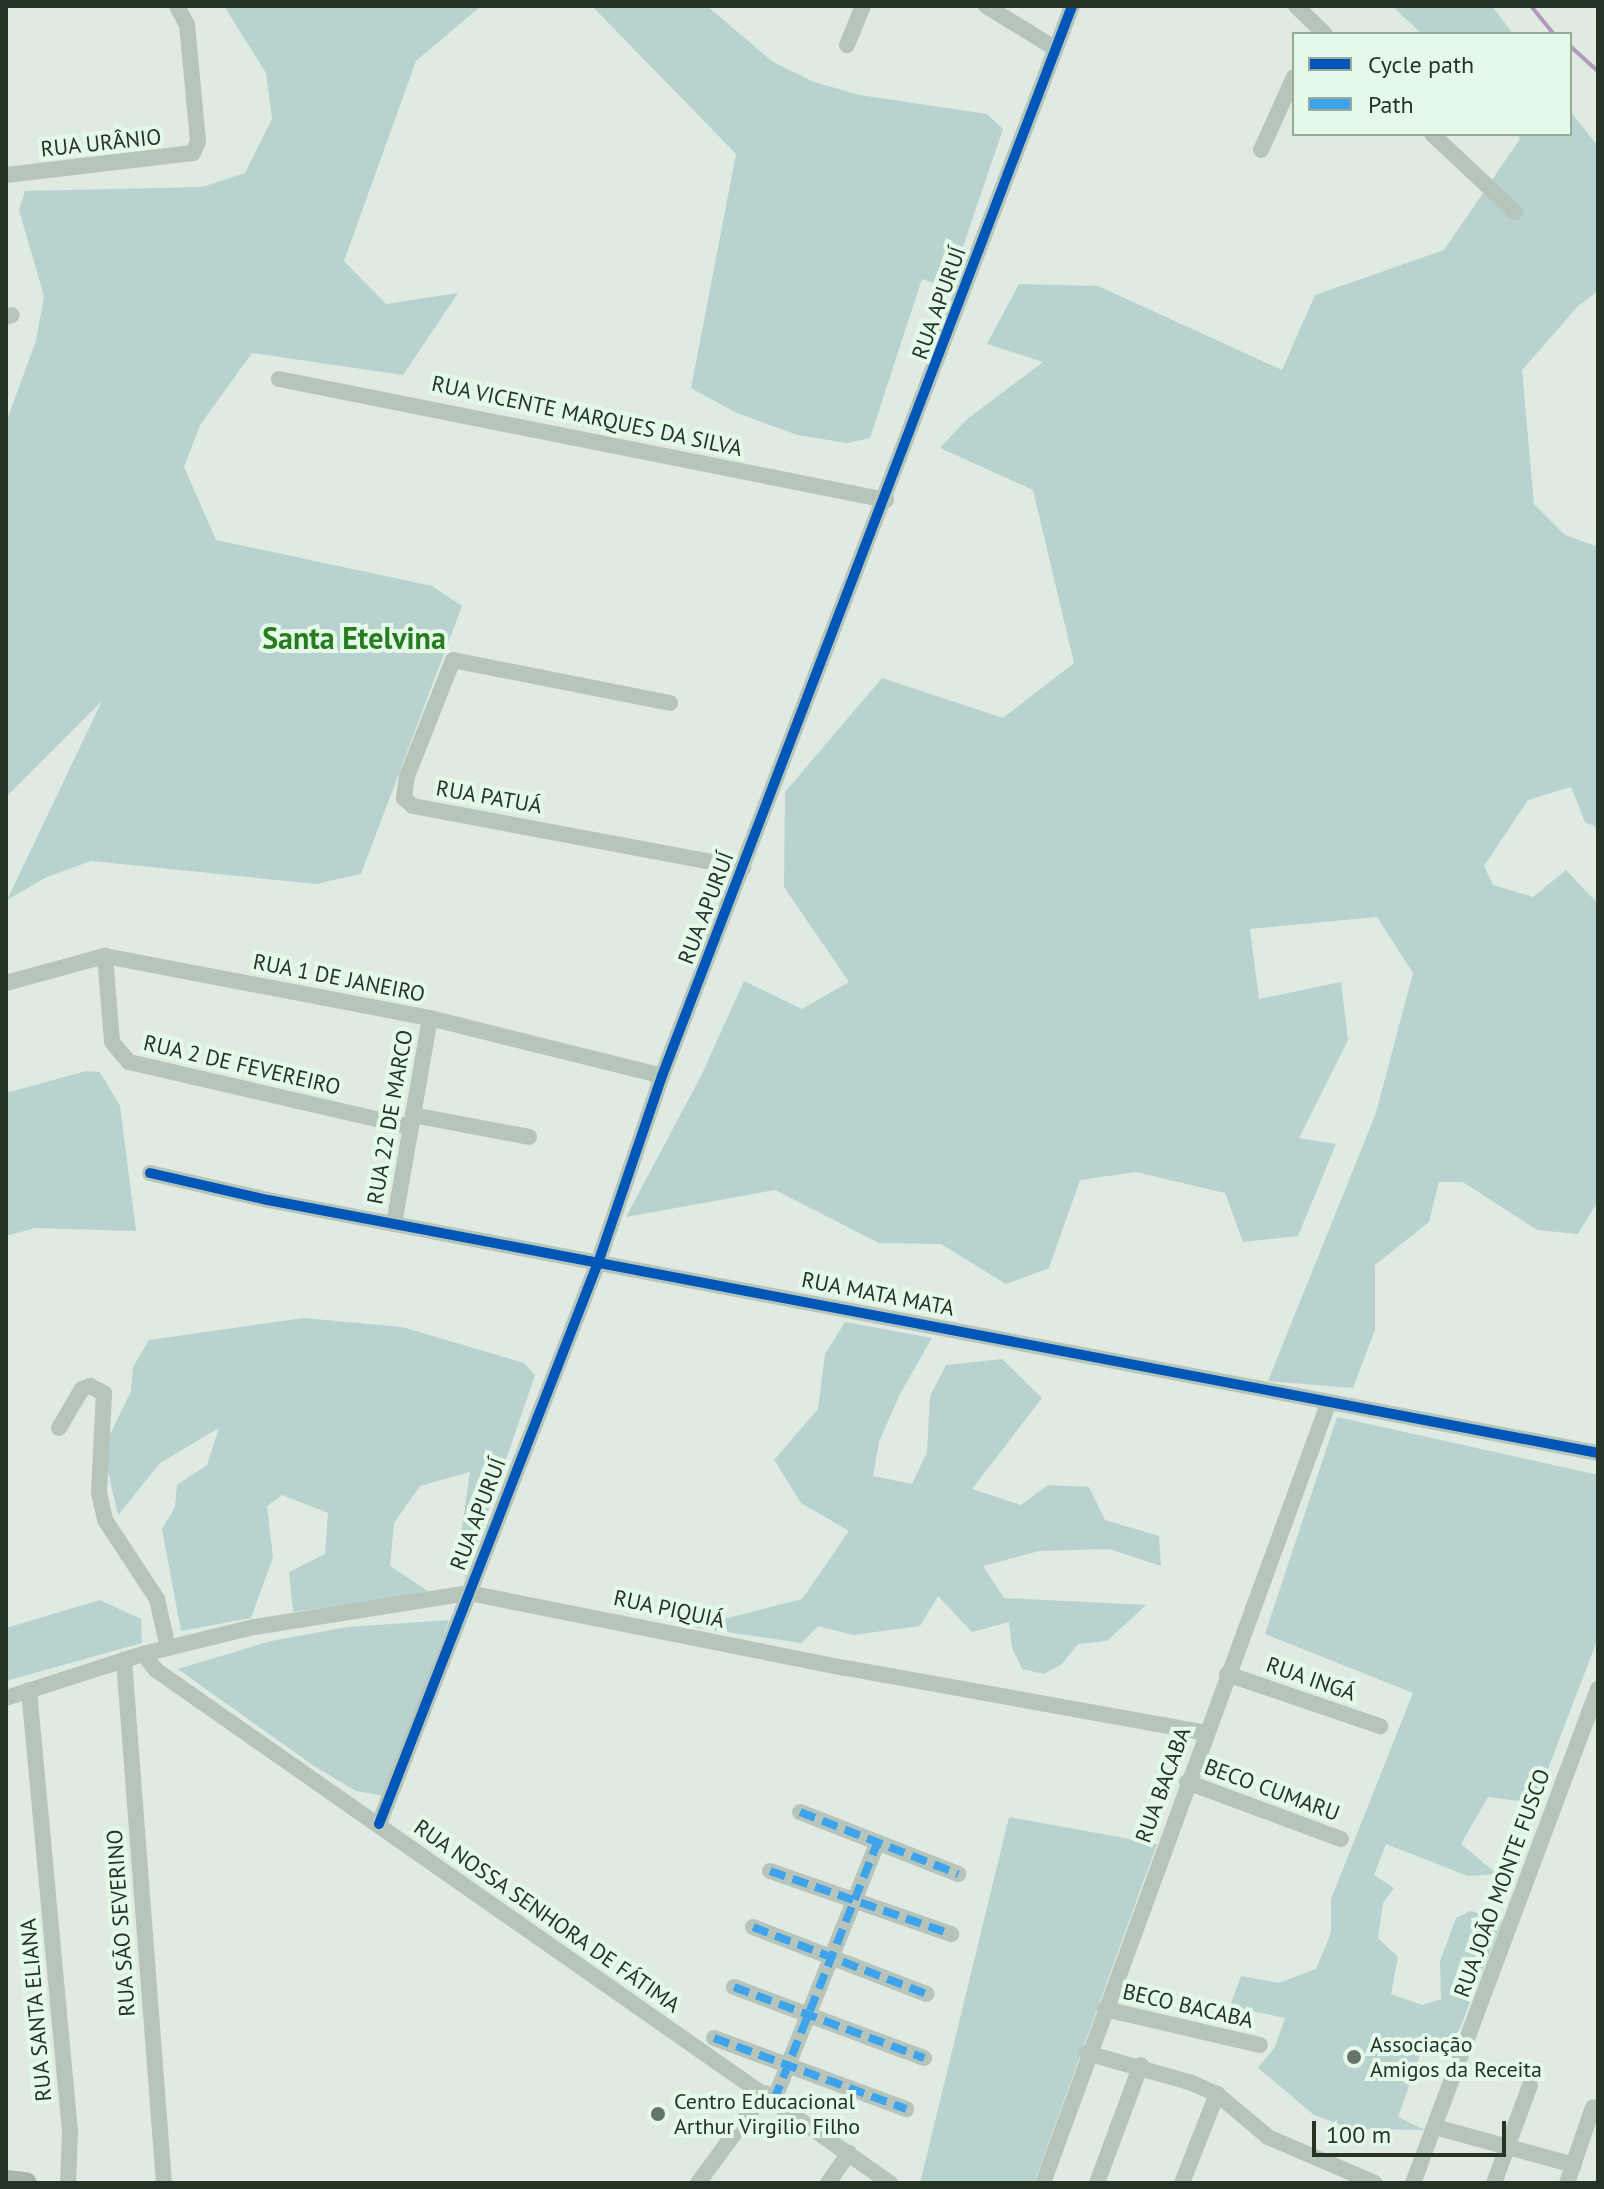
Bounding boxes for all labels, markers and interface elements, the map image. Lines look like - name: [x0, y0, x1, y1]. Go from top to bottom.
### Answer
- legend: [1292, 32, 1572, 136]
- text: Cycle path: [1368, 49, 1474, 80]
- text: Path: [1368, 89, 1414, 120]
- street label: RUA URÂNIO: [39, 123, 163, 163]
- street label: RUA APURUÍ: [906, 242, 972, 364]
- street label: RUA VICENTE MARQUES DA SILVA: [428, 370, 746, 462]
- district label: Santa Etelvina: [262, 620, 446, 656]
- street label: RUA PATUÁ: [434, 775, 544, 819]
- street label: RUA APURUÍ: [672, 847, 740, 969]
- street label: RUA 1 DE JANEIRO: [250, 948, 428, 1008]
- street label: RUA 22 DE MARCO: [362, 1027, 418, 1207]
- street label: RUA 2 DE FEVEREIRO: [141, 1029, 343, 1101]
- street label: RUA MATA MATA: [798, 1266, 958, 1322]
- street label: RUA APURUÍ: [444, 1453, 512, 1575]
- street label: RUA PIQUIÁ: [611, 1584, 727, 1634]
- street label: RUA INGÁ: [1262, 1651, 1360, 1707]
- street label: RUA BACABA: [1130, 1723, 1196, 1847]
- street label: BECO CUMARU: [1201, 1753, 1343, 1827]
- street label: RUA JOÃO MONTE FUSCO: [1448, 1765, 1556, 2001]
- street label: RUA NOSSA SENHORA DE FÁTIMA: [408, 1813, 686, 2019]
- street label: RUA SÃO SEVERINO: [101, 1828, 141, 2018]
- street label: RUA SANTA ELIANA: [15, 1917, 57, 2103]
- street label: BECO BACABA: [1120, 1978, 1256, 2034]
- place label: Associação Amigos da Receita: [1370, 2031, 1542, 2082]
- marker: Associação Amigos da Receita: [1345, 2048, 1363, 2066]
- place label: Centro Educacional Arthur Virgilio Filho: [674, 2088, 861, 2140]
- marker: Centro Educacional Arthur Virgilio Filho: [649, 2105, 667, 2123]
- scale bar: [1316, 2105, 1510, 2155]
- text: 100 m: [1326, 2119, 1391, 2150]

